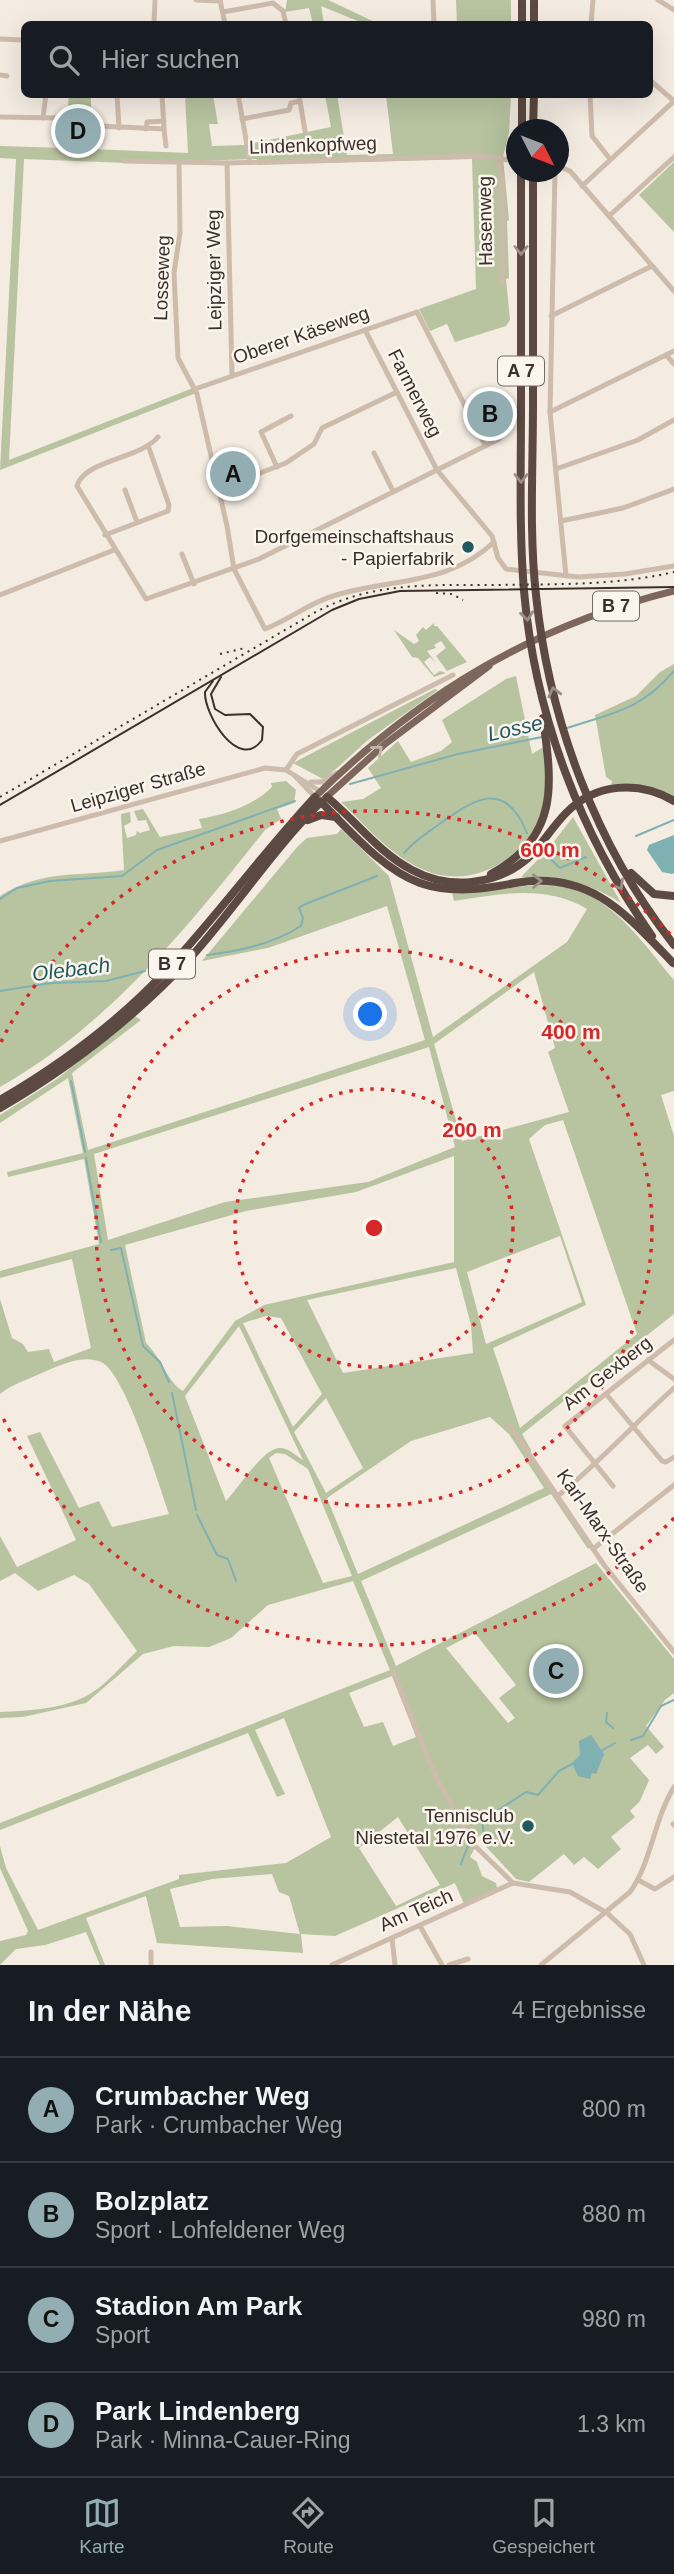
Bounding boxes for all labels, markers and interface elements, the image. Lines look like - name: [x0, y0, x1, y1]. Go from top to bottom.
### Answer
- search box: [21, 21, 653, 98]
- icon: search: [45, 41, 83, 79]
- text: Hier suchen: [101, 44, 240, 74]
- pin: D: [55, 105, 101, 157]
- north arrow: [506, 119, 569, 182]
- street label: Lindenkopfweg: [249, 132, 377, 158]
- street label: Hasenweg: [474, 176, 496, 266]
- street label: Leipziger Weg: [202, 209, 226, 331]
- street label: Losseweg: [150, 235, 174, 321]
- one-way arrow: [513, 246, 529, 256]
- street label: Oberer Käseweg: [230, 302, 372, 368]
- street label: Farmerweg: [384, 345, 446, 441]
- road number: A 7: [498, 356, 544, 386]
- pin: B: [467, 388, 513, 440]
- pin: A: [210, 448, 256, 500]
- one-way arrow: [513, 473, 529, 484]
- place label: Dorfgemeinschaftshaus - Papierfabrik: [254, 526, 454, 569]
- marker: Dorfgemeinschaftshaus - Papierfabrik: [460, 539, 476, 555]
- road number: B 7: [593, 592, 639, 620]
- one-way arrow: [520, 610, 535, 622]
- one-way arrow: [548, 686, 562, 698]
- water label: Losse: [485, 710, 545, 746]
- one-way arrow: [369, 746, 382, 758]
- street label: Leipziger Straße: [68, 758, 208, 816]
- text: 600 m: [520, 838, 580, 861]
- one-way arrow: [532, 874, 543, 889]
- one-way arrow: [611, 877, 624, 890]
- road number: B 7: [149, 950, 195, 979]
- water label: Olebach: [31, 953, 111, 985]
- your location: [353, 997, 387, 1031]
- text: 400 m: [541, 1020, 601, 1043]
- text: 200 m: [442, 1118, 502, 1141]
- centre of rings: [362, 1216, 386, 1240]
- street label: Am Gexberg: [559, 1332, 655, 1414]
- street label: Karl-Marx-Straße: [553, 1465, 653, 1597]
- pin: C: [533, 1645, 579, 1697]
- place label: Tennisclub Niestetal 1976 e.V.: [355, 1805, 514, 1848]
- marker: Tennisclub Niestetal 1976 e.V.: [520, 1818, 536, 1834]
- street label: Am Teich: [376, 1885, 456, 1935]
- text: In der Nähe: [28, 1994, 191, 2027]
- text: 4 Ergebnisse: [512, 1997, 646, 2023]
- text: Crumbacher Weg: [95, 2081, 310, 2111]
- text: A: [43, 2096, 59, 2122]
- text: 800 m: [582, 2096, 646, 2122]
- text: Park · Crumbacher Weg: [95, 2112, 343, 2138]
- text: Bolzplatz: [95, 2186, 209, 2216]
- text: B: [43, 2201, 59, 2227]
- text: 880 m: [582, 2201, 646, 2227]
- text: Sport · Lohfeldener Weg: [95, 2217, 345, 2243]
- text: Stadion Am Park: [95, 2291, 302, 2321]
- text: C: [43, 2306, 59, 2332]
- text: 980 m: [582, 2306, 646, 2332]
- text: Sport: [95, 2322, 150, 2348]
- text: Park Lindenberg: [95, 2396, 300, 2426]
- text: D: [43, 2411, 59, 2437]
- text: 1.3 km: [577, 2411, 646, 2437]
- text: Park · Minna-Cauer-Ring: [95, 2427, 351, 2453]
- tab: Karte: [79, 2494, 125, 2558]
- tab: Route: [283, 2494, 334, 2558]
- tab: Gespeichert: [492, 2494, 595, 2558]

